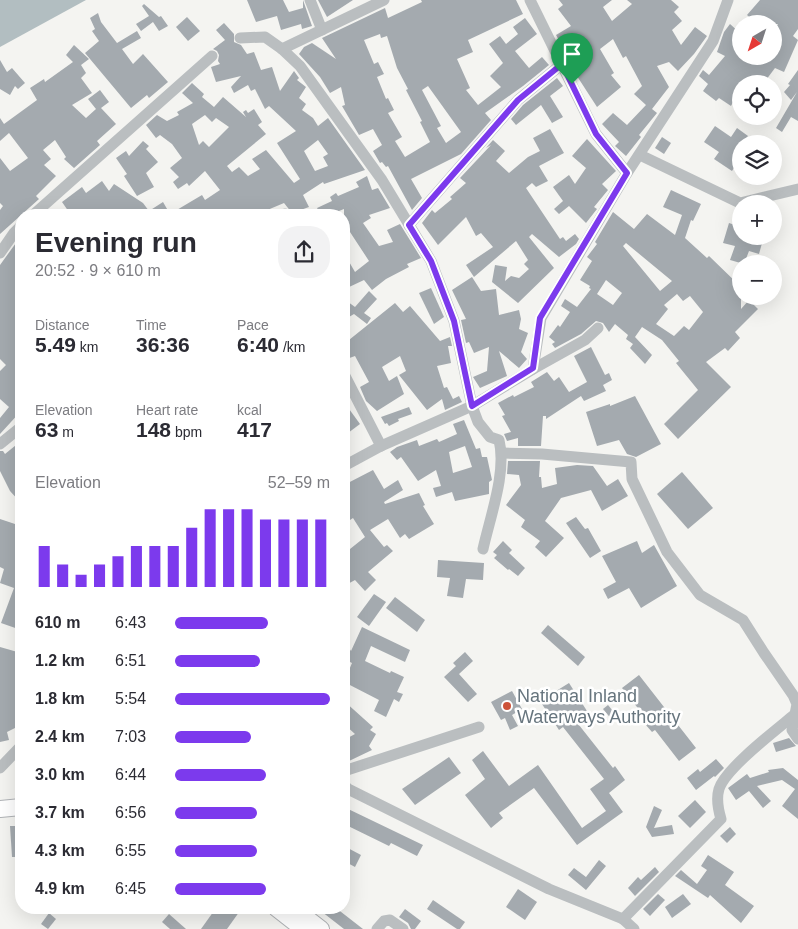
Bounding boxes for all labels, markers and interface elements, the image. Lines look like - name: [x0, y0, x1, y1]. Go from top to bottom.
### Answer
- north arrow: [732, 15, 782, 65]
- map controls: [732, 15, 782, 305]
- pin: [551, 33, 593, 84]
- icon: arrive: [558, 40, 586, 68]
- button: locate: [732, 75, 782, 125]
- button: layers: [732, 135, 782, 185]
- button: +: [732, 195, 782, 245]
- button: share: [278, 226, 330, 278]
- text: Evening run: [35, 227, 197, 258]
- button: −: [732, 255, 782, 305]
- text: 20:52 · 9 × 610 m: [35, 262, 161, 279]
- text: Distance: [35, 317, 89, 333]
- text: Time: [136, 317, 167, 333]
- text: Pace: [237, 317, 269, 333]
- text: 5.49: [35, 333, 76, 356]
- text: 36:36: [136, 333, 190, 356]
- text: 6:40: [237, 333, 279, 356]
- text: km: [76, 339, 98, 355]
- text: /km: [279, 339, 305, 355]
- text: Elevation: [35, 402, 93, 418]
- text: Heart rate: [136, 402, 198, 418]
- text: kcal: [237, 402, 262, 418]
- text: 63: [35, 418, 58, 441]
- text: 148: [136, 418, 171, 441]
- text: 417: [237, 418, 272, 441]
- text: m: [58, 424, 74, 440]
- text: bpm: [171, 424, 202, 440]
- text: Elevation: [35, 474, 101, 491]
- text: 52–59 m: [268, 474, 330, 491]
- text: 610 m: [35, 614, 80, 631]
- text: 6:43: [115, 614, 146, 631]
- text: 1.2 km: [35, 652, 85, 669]
- text: 6:51: [115, 652, 146, 669]
- place label: National Inland Waterways Authority: [517, 686, 680, 727]
- text: 1.8 km: [35, 690, 85, 707]
- text: 5:54: [115, 690, 146, 707]
- marker: National Inland Waterways Authority: [501, 700, 513, 712]
- text: 2.4 km: [35, 728, 85, 745]
- text: 7:03: [115, 728, 146, 745]
- text: 3.0 km: [35, 766, 85, 783]
- text: 6:44: [115, 766, 146, 783]
- text: 3.7 km: [35, 804, 85, 821]
- text: 6:56: [115, 804, 146, 821]
- text: 4.3 km: [35, 842, 85, 859]
- text: 6:55: [115, 842, 146, 859]
- text: 4.9 km: [35, 880, 85, 897]
- text: 6:45: [115, 880, 146, 897]

